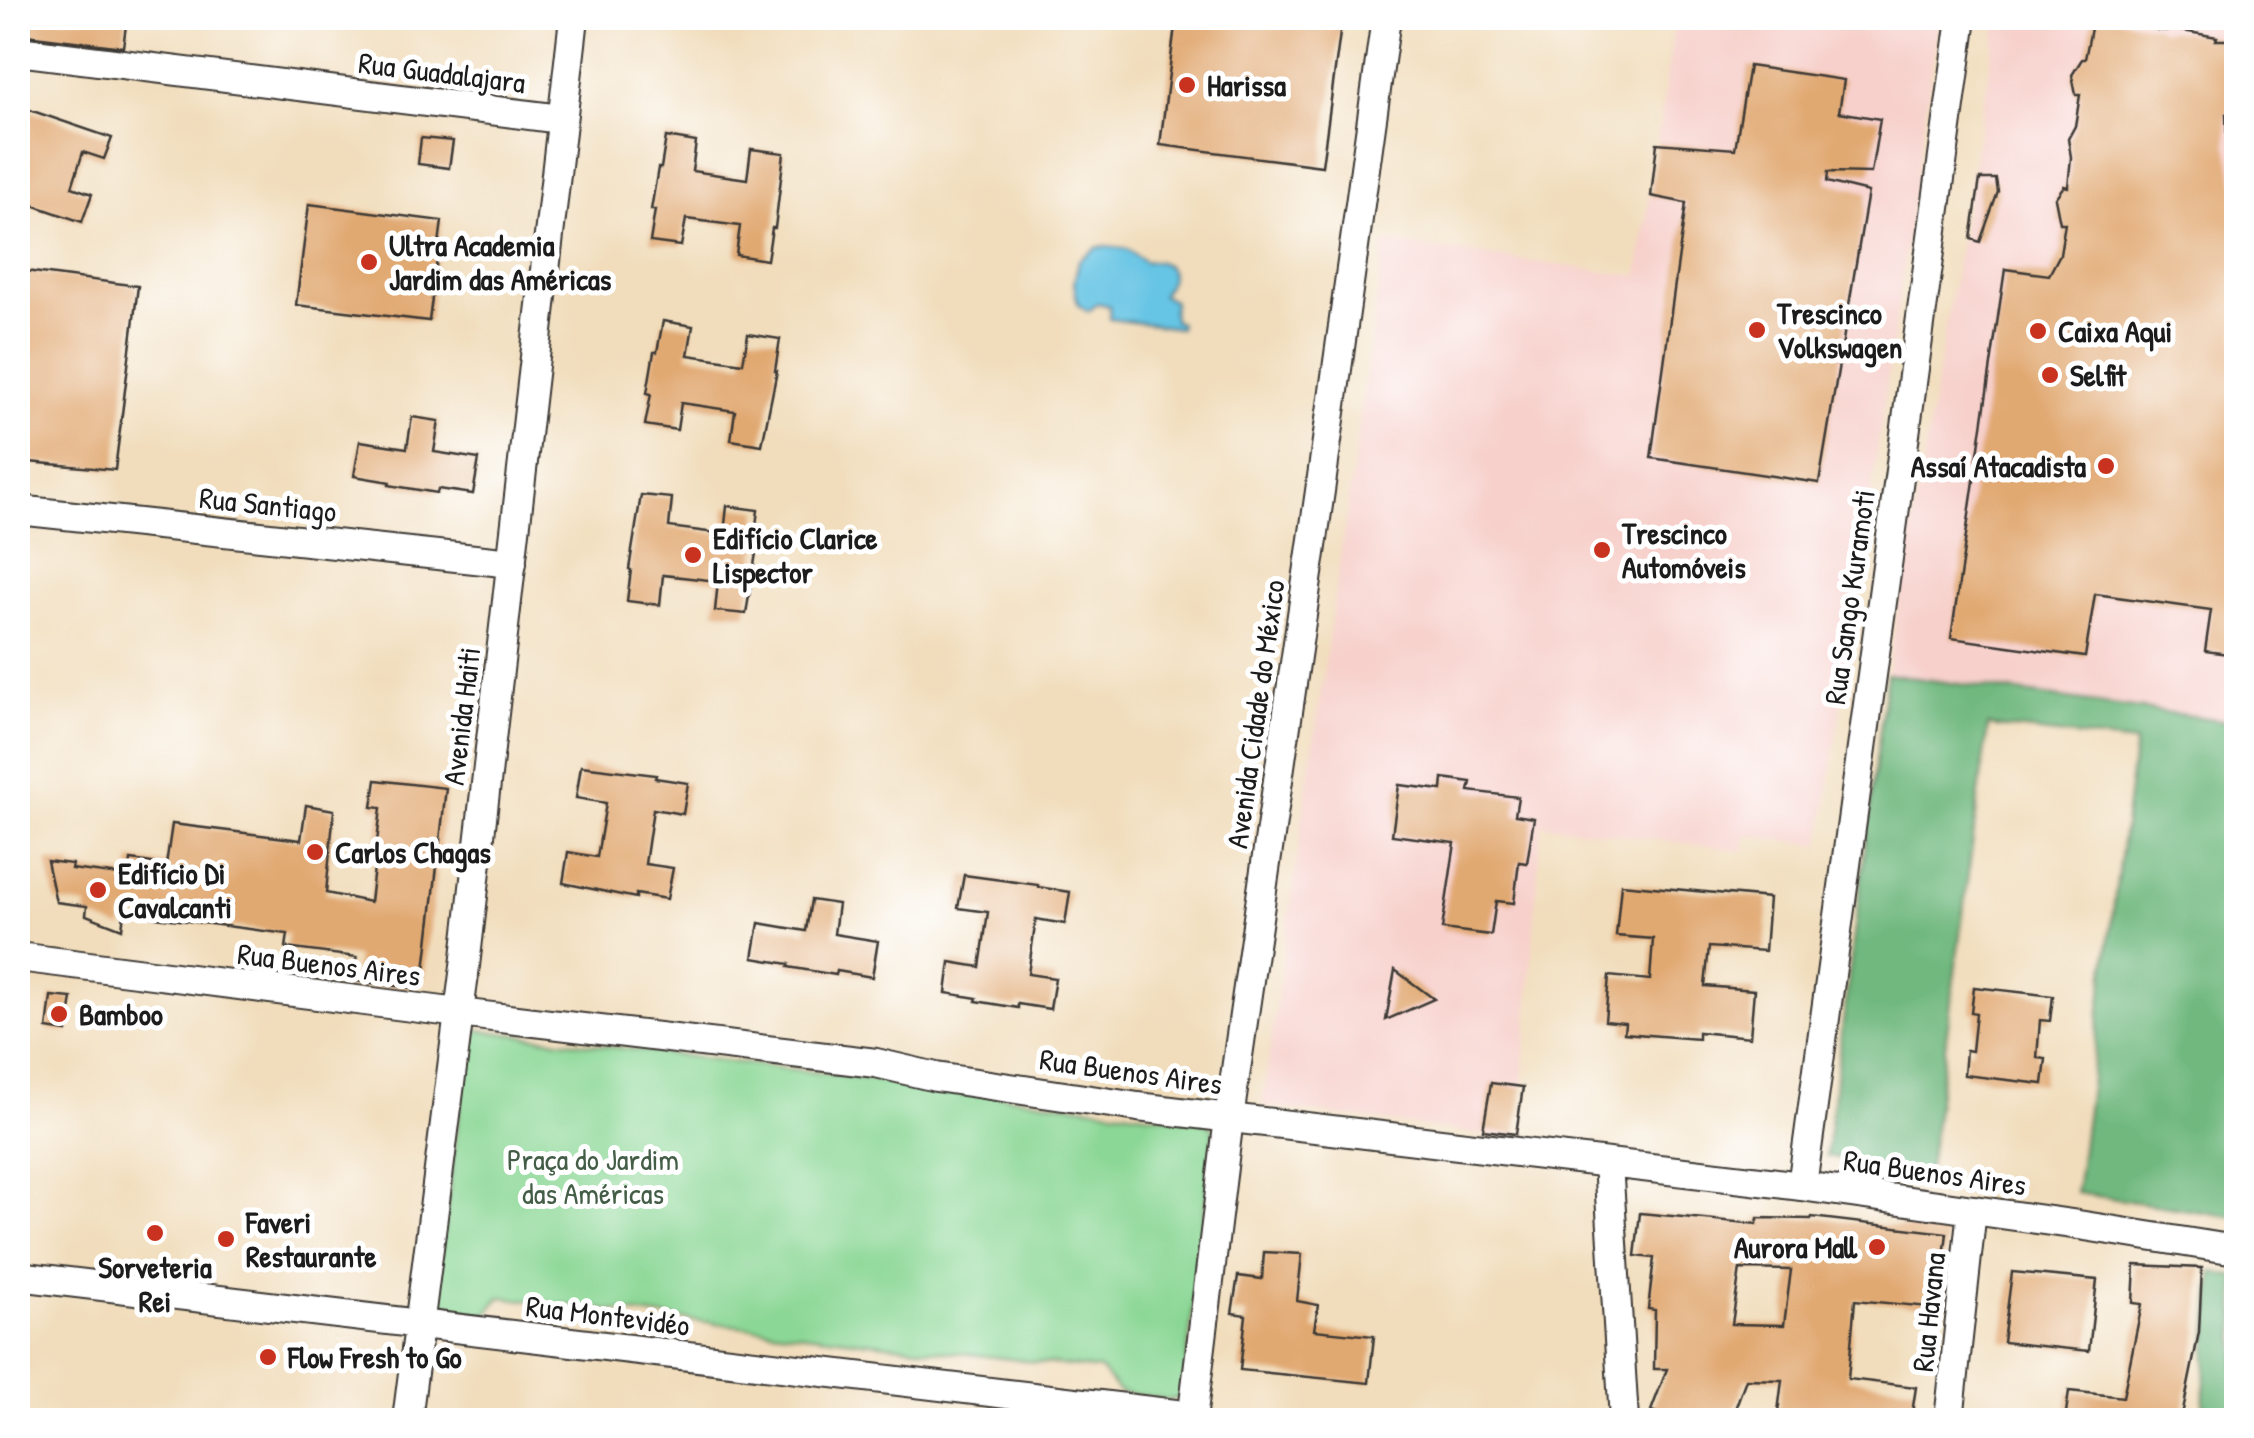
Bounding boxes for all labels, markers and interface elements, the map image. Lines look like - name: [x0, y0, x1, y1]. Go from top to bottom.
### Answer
- street label: Rua Guadalajara: [356, 42, 528, 102]
- place label: Harissa: [1207, 65, 1286, 105]
- marker: Harissa: [1176, 74, 1198, 96]
- place label: Ultra Academia Jardim das Américas: [389, 225, 612, 299]
- marker: Ultra Academia Jardim das Américas: [358, 251, 380, 273]
- place label: Trescinco Volkswagen: [1776, 293, 1902, 368]
- place label: Caixa Aqui: [2058, 311, 2172, 352]
- marker: Trescinco Volkswagen: [1746, 319, 1768, 341]
- marker: Caixa Aqui: [2027, 320, 2049, 342]
- place label: Selfit: [2070, 355, 2128, 395]
- marker: Selfit: [2039, 364, 2061, 386]
- place label: Assaí Atacadista: [1911, 446, 2086, 486]
- marker: Assaí Atacadista: [2095, 455, 2117, 477]
- street label: Rua Santiago: [197, 477, 339, 531]
- street label: Rua Sango Kuramoti: [1814, 487, 1884, 707]
- place label: Trescinco Automóveis: [1621, 513, 1746, 587]
- place label: Edifício Clarice Lispector: [713, 518, 878, 593]
- marker: Trescinco Automóveis: [1591, 539, 1613, 561]
- marker: Edifício Clarice Lispector: [682, 544, 704, 566]
- street label: Avenida Cidade do México: [1216, 577, 1294, 851]
- street label: Avenida Haiti: [433, 645, 489, 787]
- place label: Carlos Chagas: [335, 832, 491, 873]
- marker: Carlos Chagas: [304, 841, 326, 863]
- place label: Edifício Di Cavalcanti: [118, 853, 232, 927]
- marker: Edifício Di Cavalcanti: [87, 879, 109, 901]
- street label: Rua Buenos Aires: [235, 933, 423, 995]
- place label: Bamboo: [79, 994, 163, 1034]
- marker: Bamboo: [48, 1003, 70, 1025]
- street label: Rua Buenos Aires: [1037, 1038, 1225, 1104]
- park label: Praça do Jardim das Américas: [507, 1139, 679, 1213]
- street label: Rua Buenos Aires: [1841, 1139, 2029, 1205]
- place label: Faveri Restaurante: [245, 1202, 376, 1276]
- marker: Sorveteria Rei: [144, 1222, 166, 1244]
- place label: Aurora Mall: [1734, 1227, 1858, 1267]
- marker: Faveri Restaurante: [215, 1228, 237, 1250]
- marker: Aurora Mall: [1866, 1236, 1888, 1258]
- place label: Sorveteria Rei: [98, 1247, 212, 1321]
- street label: Rua Havana: [1902, 1250, 1954, 1373]
- street label: Rua Montevidéo: [524, 1285, 692, 1345]
- place label: Flow Fresh to Go: [287, 1337, 462, 1377]
- marker: Flow Fresh to Go: [257, 1346, 279, 1368]

